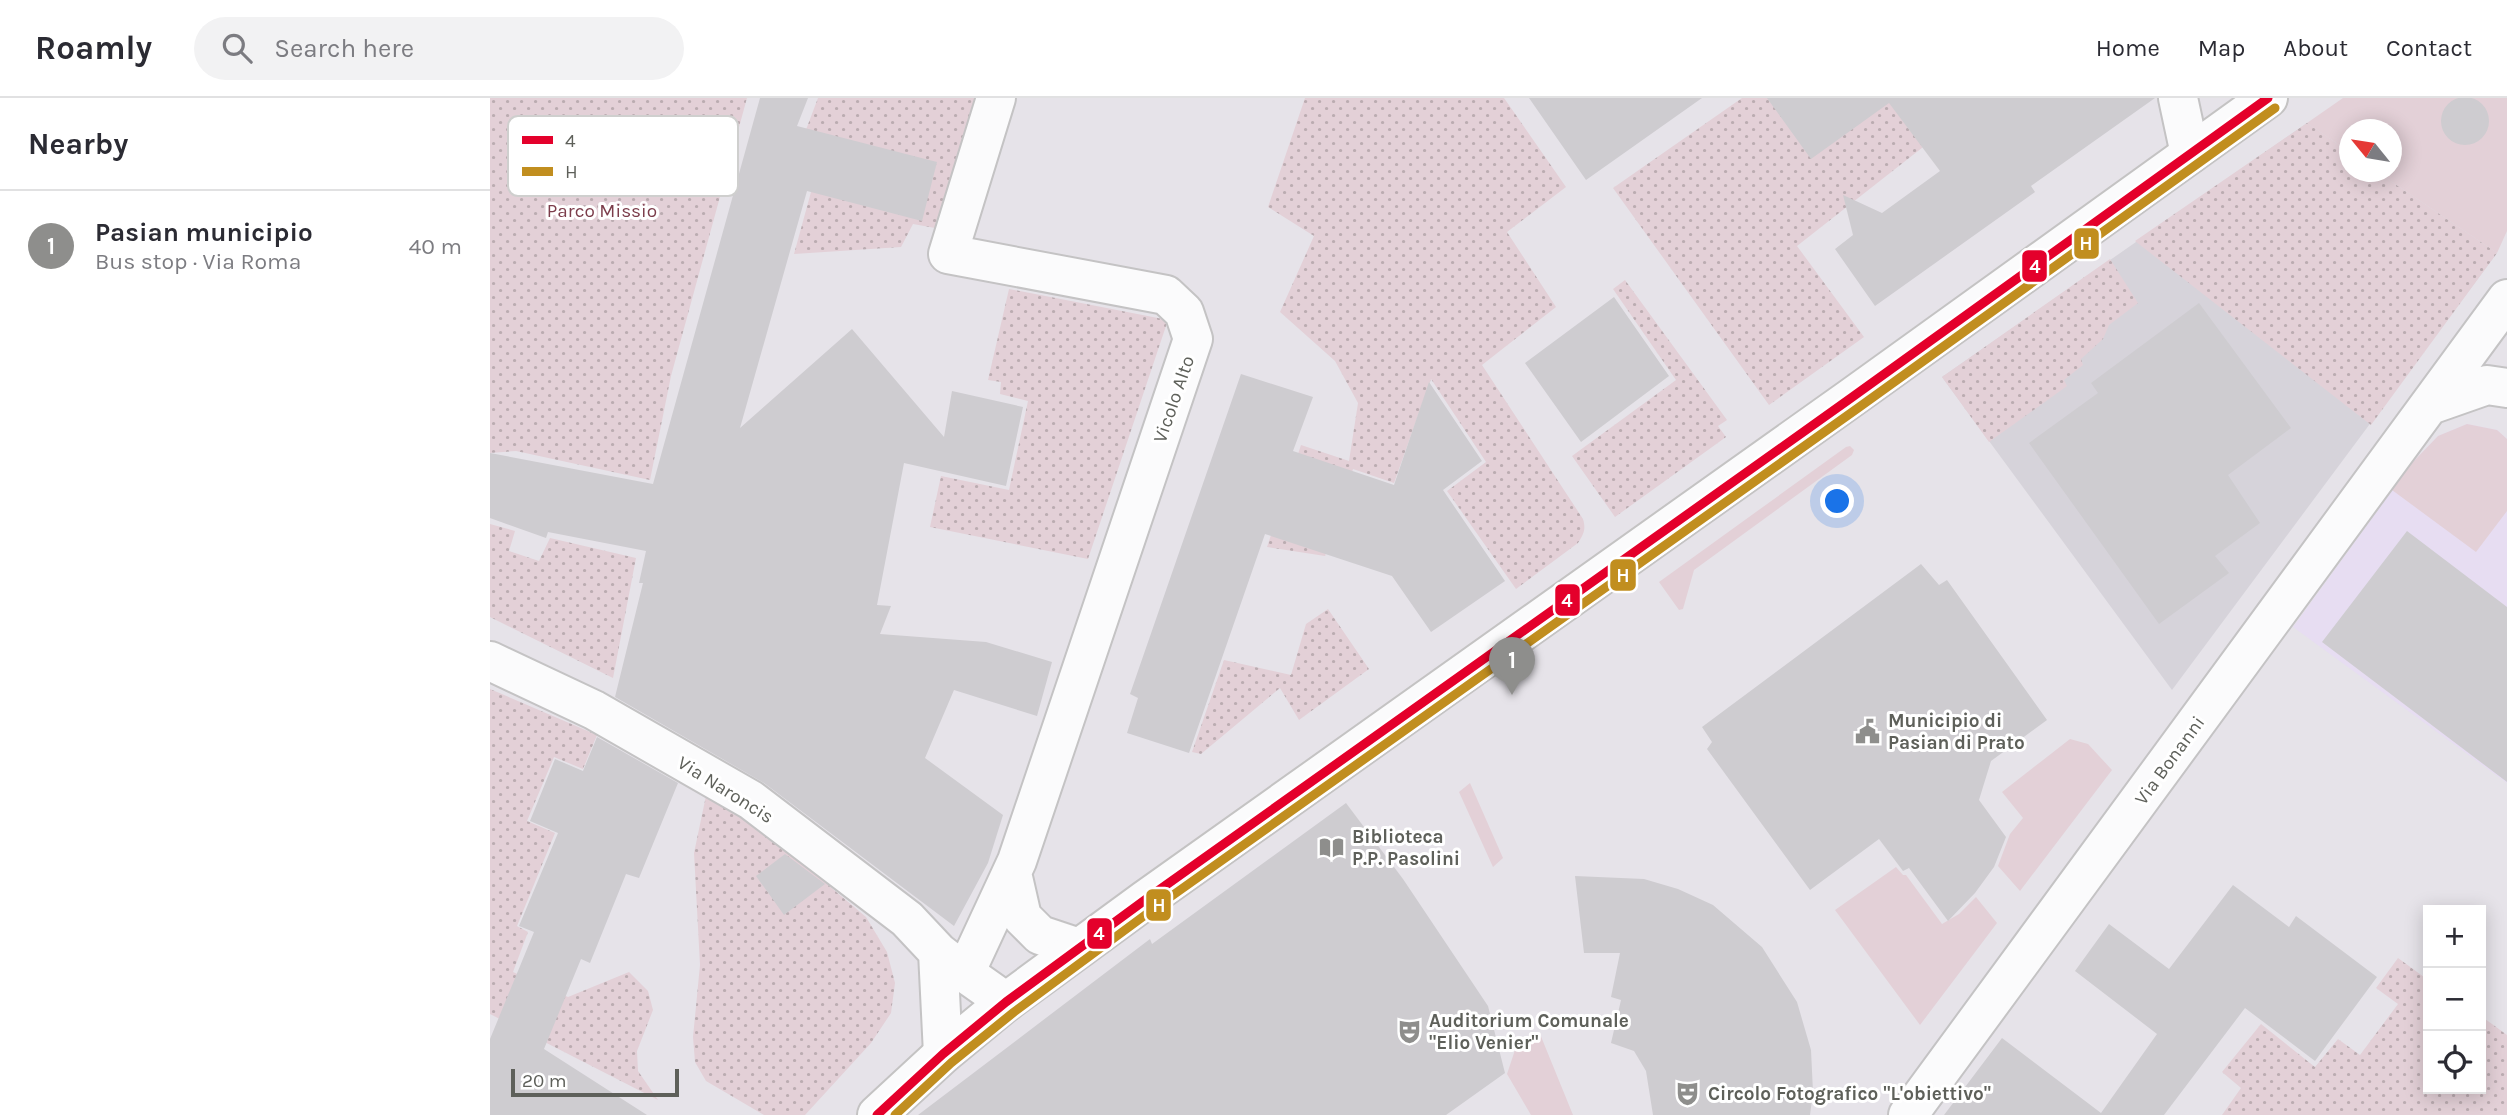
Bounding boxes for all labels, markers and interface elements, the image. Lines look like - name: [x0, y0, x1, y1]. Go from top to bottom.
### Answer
- search box: [194, 17, 684, 80]
- text: Roamly: [35, 29, 152, 67]
- icon: search: [218, 29, 256, 67]
- text: Search here: [274, 33, 414, 64]
- text: Home: [2096, 34, 2160, 62]
- text: Map: [2198, 34, 2245, 62]
- text: About: [2283, 34, 2348, 62]
- text: Contact: [2386, 34, 2472, 62]
- legend: [508, 116, 738, 196]
- north arrow: [2339, 119, 2402, 182]
- text: Nearby: [28, 126, 128, 162]
- text: 4: [565, 130, 576, 152]
- text: H: [565, 161, 578, 183]
- park label: Parco Missio: [547, 200, 657, 222]
- text: Pasian municipio: [95, 217, 313, 248]
- line badge: H: [2073, 227, 2100, 260]
- text: 1: [47, 233, 55, 260]
- text: 40 m: [409, 233, 462, 260]
- text: H: [2079, 233, 2093, 255]
- text: Bus stop · Via Roma: [95, 248, 301, 275]
- line badge: 4: [2021, 249, 2048, 283]
- text: 4: [2029, 256, 2041, 278]
- street label: Vicolo Alto: [1149, 353, 1199, 446]
- your location: [1820, 484, 1854, 518]
- line badge: H: [1609, 558, 1637, 592]
- text: H: [1616, 565, 1630, 587]
- line badge: 4: [1554, 583, 1581, 617]
- text: 4: [1561, 590, 1573, 612]
- pin: 1: [1489, 637, 1535, 695]
- place label: Municipio di Pasian di Prato: [1888, 710, 2025, 754]
- street label: Via Bonanni: [2130, 712, 2209, 809]
- public building icon: Municipio di Pasian di Prato: [1854, 717, 1882, 745]
- street label: Via Naroncis: [673, 752, 777, 828]
- place label: Biblioteca P.P. Pasolini: [1352, 826, 1460, 870]
- library icon: Biblioteca P.P. Pasolini: [1318, 833, 1346, 861]
- line badge: H: [1145, 888, 1172, 922]
- text: H: [1152, 895, 1166, 917]
- map controls: [2423, 905, 2486, 1094]
- button: +: [2423, 905, 2486, 968]
- line badge: 4: [1086, 917, 1113, 950]
- text: 4: [1093, 923, 1105, 945]
- button: −: [2423, 968, 2486, 1031]
- place label: Auditorium Comunale "Elio Venier": [1429, 1010, 1629, 1054]
- theatre icon: Auditorium Comunale "Elio Venier": [1395, 1017, 1423, 1045]
- button: locate: [2423, 1031, 2486, 1094]
- scale bar: [511, 1066, 679, 1098]
- text: 20 m: [522, 1070, 567, 1092]
- theatre icon: Circolo Fotografico "L'obiettivo": [1674, 1079, 1702, 1107]
- place label: Circolo Fotografico "L'obiettivo": [1708, 1083, 1991, 1105]

